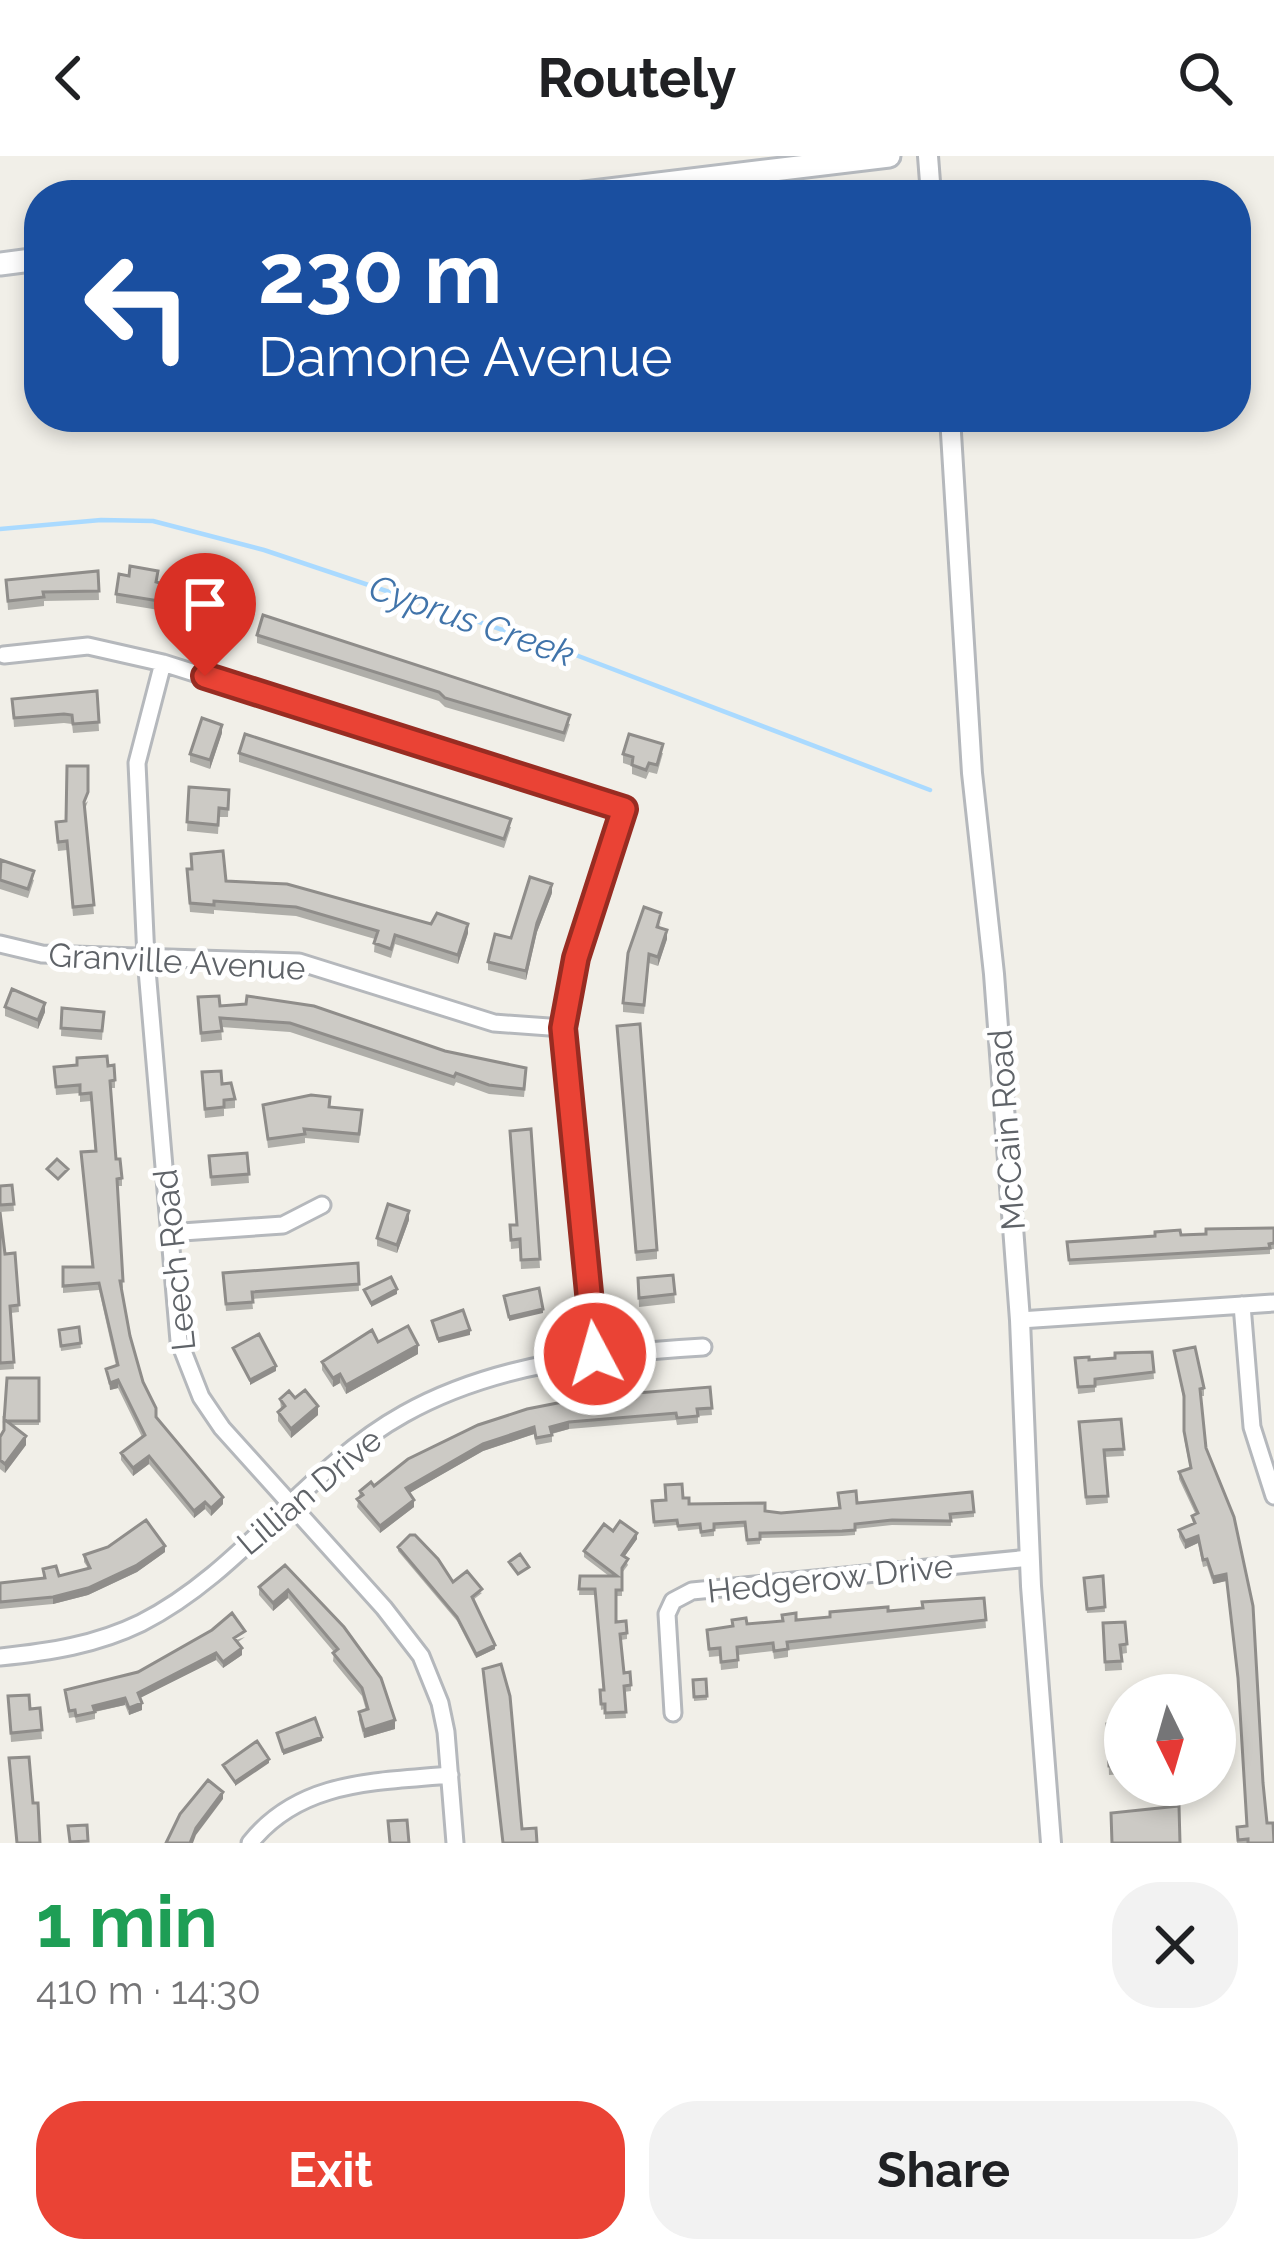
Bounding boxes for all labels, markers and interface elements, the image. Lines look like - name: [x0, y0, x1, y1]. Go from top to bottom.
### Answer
- icon: back: [36, 45, 102, 111]
- icon: search: [1172, 45, 1238, 111]
- text: Routely: [537, 46, 737, 110]
- text: 230 m: [258, 224, 502, 323]
- icon: left: [60, 228, 216, 384]
- text: Damone Avenue: [258, 325, 672, 389]
- pin: [154, 553, 256, 676]
- water label: Cyprus Creek: [364, 565, 580, 675]
- icon: arrive: [172, 571, 238, 637]
- street label: Granville Avenue: [47, 935, 306, 988]
- street label: McCain Road: [980, 1028, 1033, 1232]
- street label: Leech Road: [146, 1167, 203, 1353]
- position arrow: [532, 1291, 658, 1417]
- street label: Lillian Drive: [229, 1420, 389, 1563]
- street label: Hedgerow Drive: [705, 1546, 955, 1611]
- north arrow: [1104, 1674, 1236, 1806]
- map controls: [1104, 1674, 1236, 1806]
- text: 1 min: [36, 1879, 218, 1964]
- button: close: [1112, 1882, 1238, 2008]
- text: 410 m · 14:30: [36, 1967, 261, 2013]
- button: Exit: [36, 2101, 625, 2239]
- button: Share: [649, 2101, 1238, 2239]

